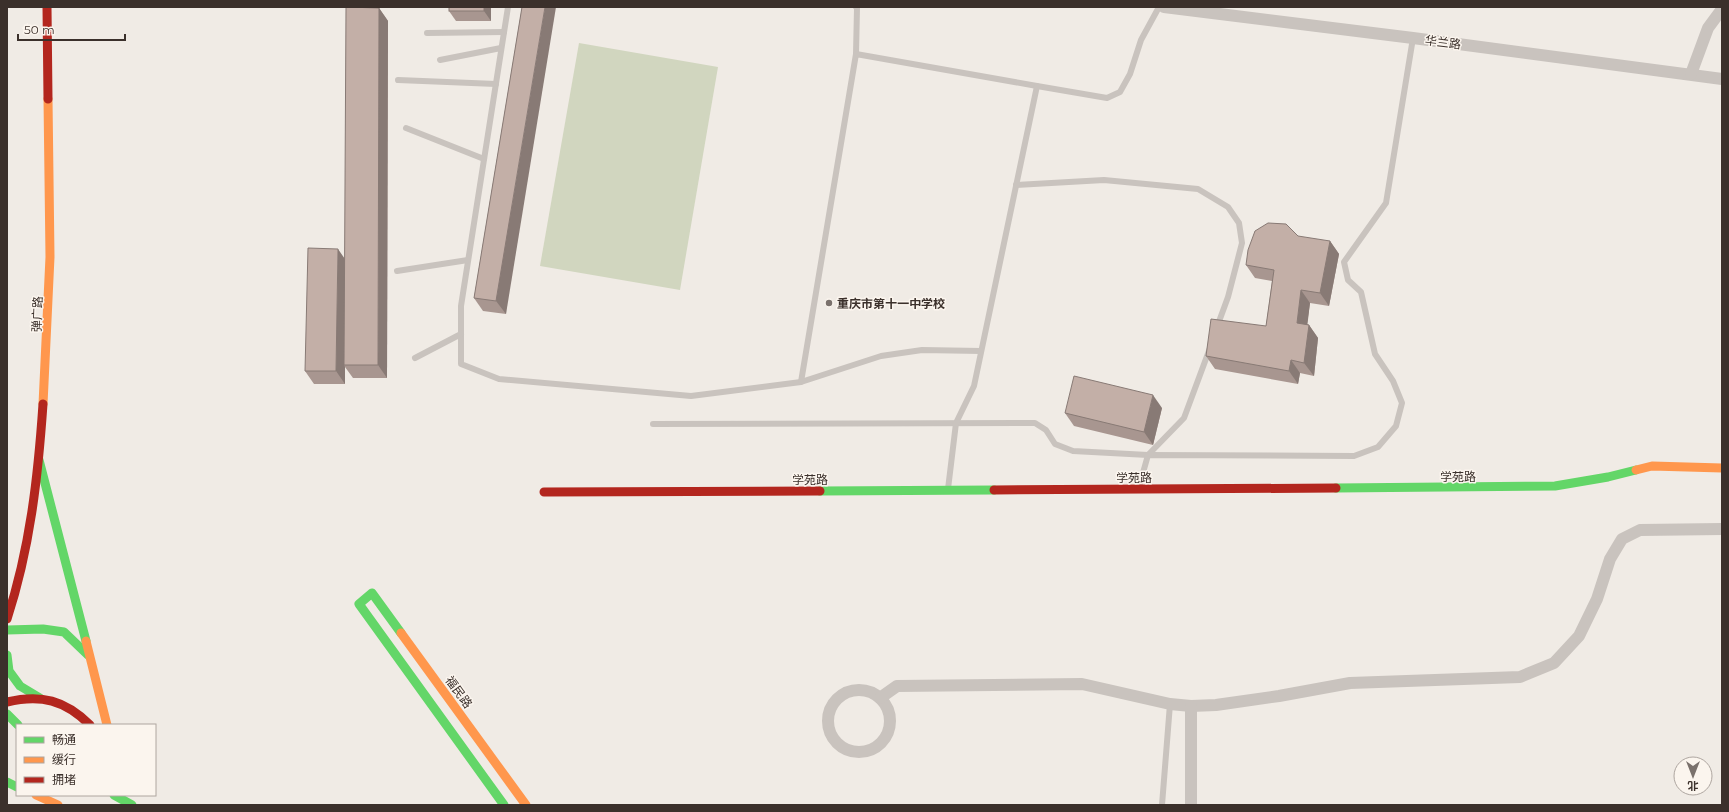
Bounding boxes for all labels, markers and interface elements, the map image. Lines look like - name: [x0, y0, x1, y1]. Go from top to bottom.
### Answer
- scale bar: [18, 16, 125, 42]
- text: 50 m: [24, 22, 55, 37]
- street label: 华兰路: [1424, 32, 1462, 52]
- street label: 弹广路: [29, 296, 45, 332]
- place label: 重庆市第十一中学校: [837, 296, 945, 311]
- marker: 重庆市第十一中学校: [824, 298, 834, 308]
- street label: 学苑路: [1440, 469, 1476, 484]
- street label: 学苑路: [1116, 470, 1152, 485]
- street label: 学苑路: [792, 472, 828, 487]
- street label: 福民路: [442, 673, 476, 711]
- legend: [16, 724, 156, 796]
- text: 畅通: [52, 732, 76, 747]
- text: 缓行: [52, 752, 76, 767]
- north arrow: [1673, 756, 1713, 796]
- text: 拥堵: [52, 772, 76, 787]
- text: 北: [1688, 779, 1699, 793]

